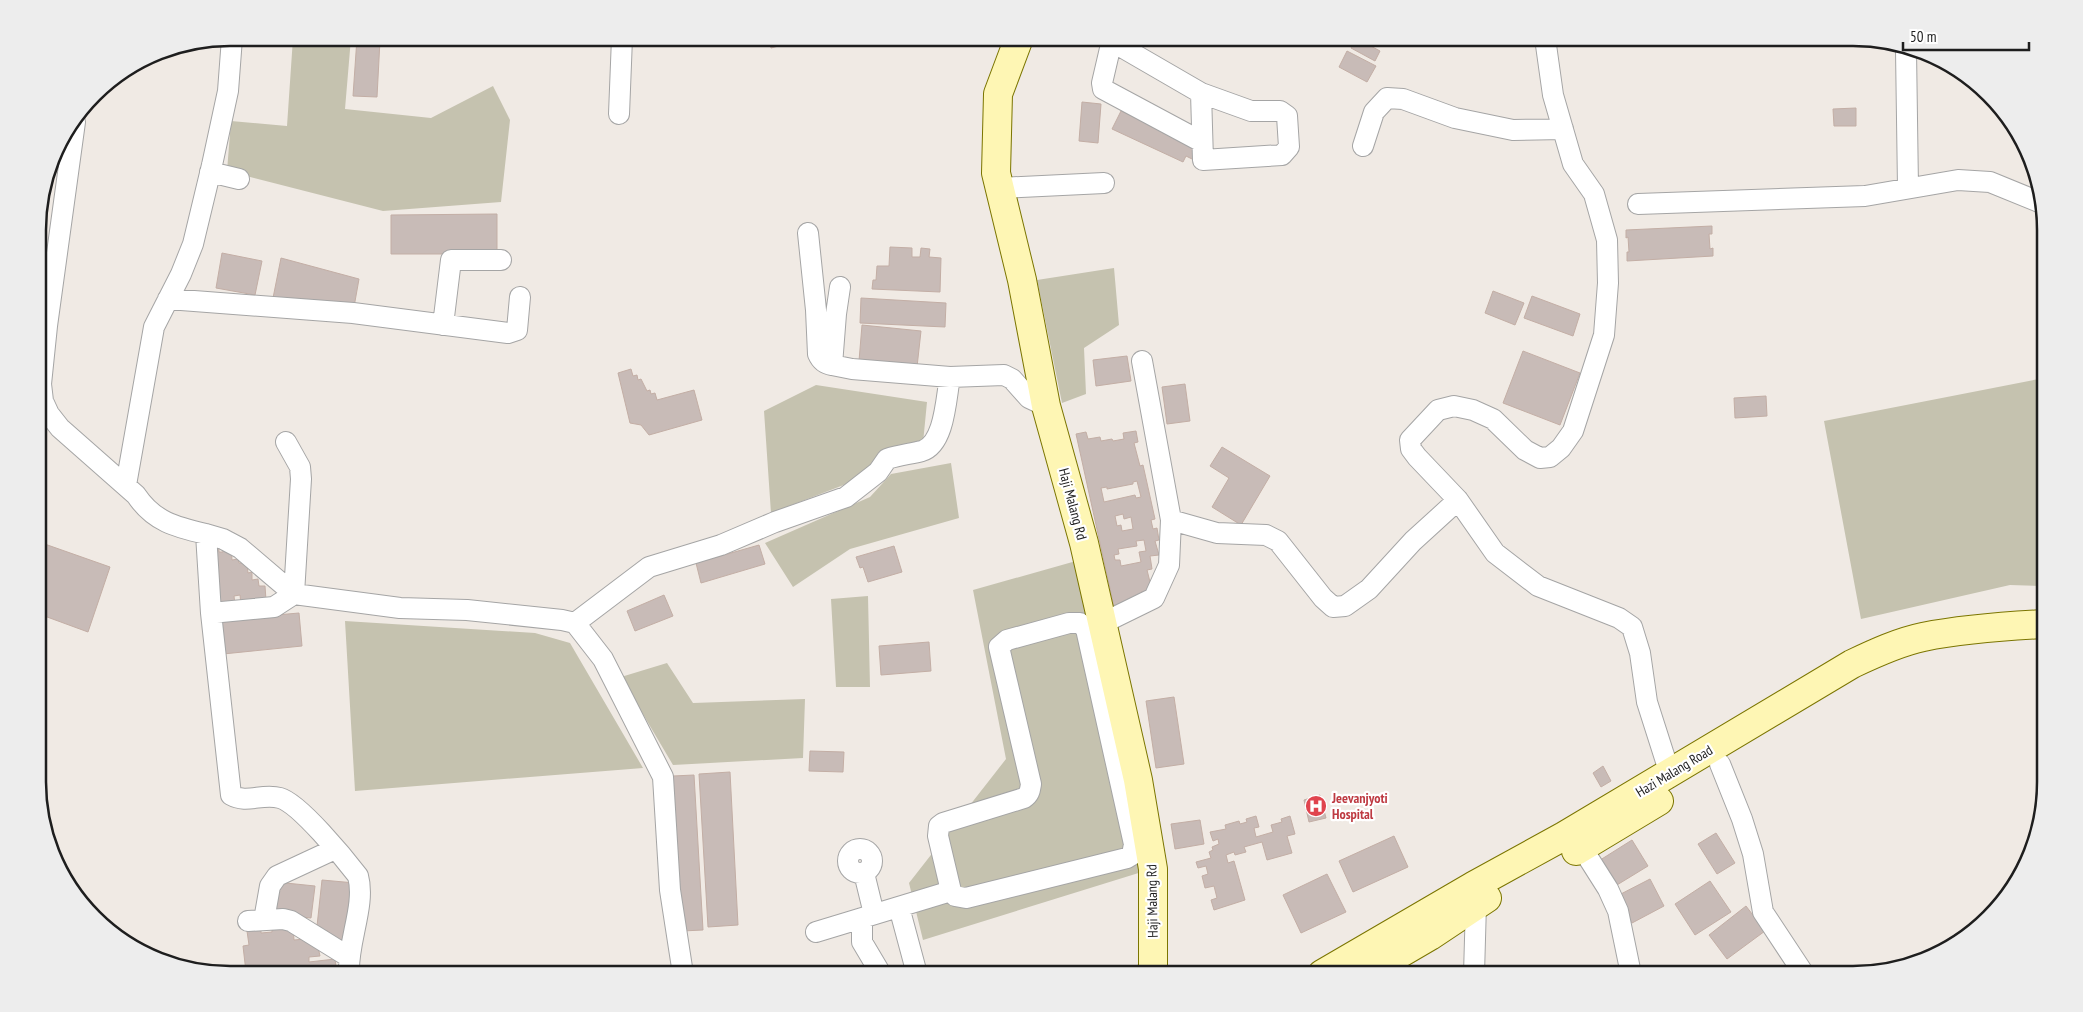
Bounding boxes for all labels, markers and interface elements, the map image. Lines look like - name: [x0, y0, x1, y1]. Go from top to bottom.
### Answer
- scale bar: [1903, 20, 2029, 52]
- text: 50 m: [1910, 27, 1936, 46]
- street label: Haji Malang Rd: [1055, 466, 1091, 542]
- street label: Hazi Malang Road: [1632, 741, 1716, 801]
- place label: Jeevanjyoti Hospital: [1331, 789, 1388, 823]
- hospital icon: Jeevanjyoti Hospital: [1304, 794, 1328, 818]
- street label: Haji Malang Rd: [1142, 864, 1162, 938]

